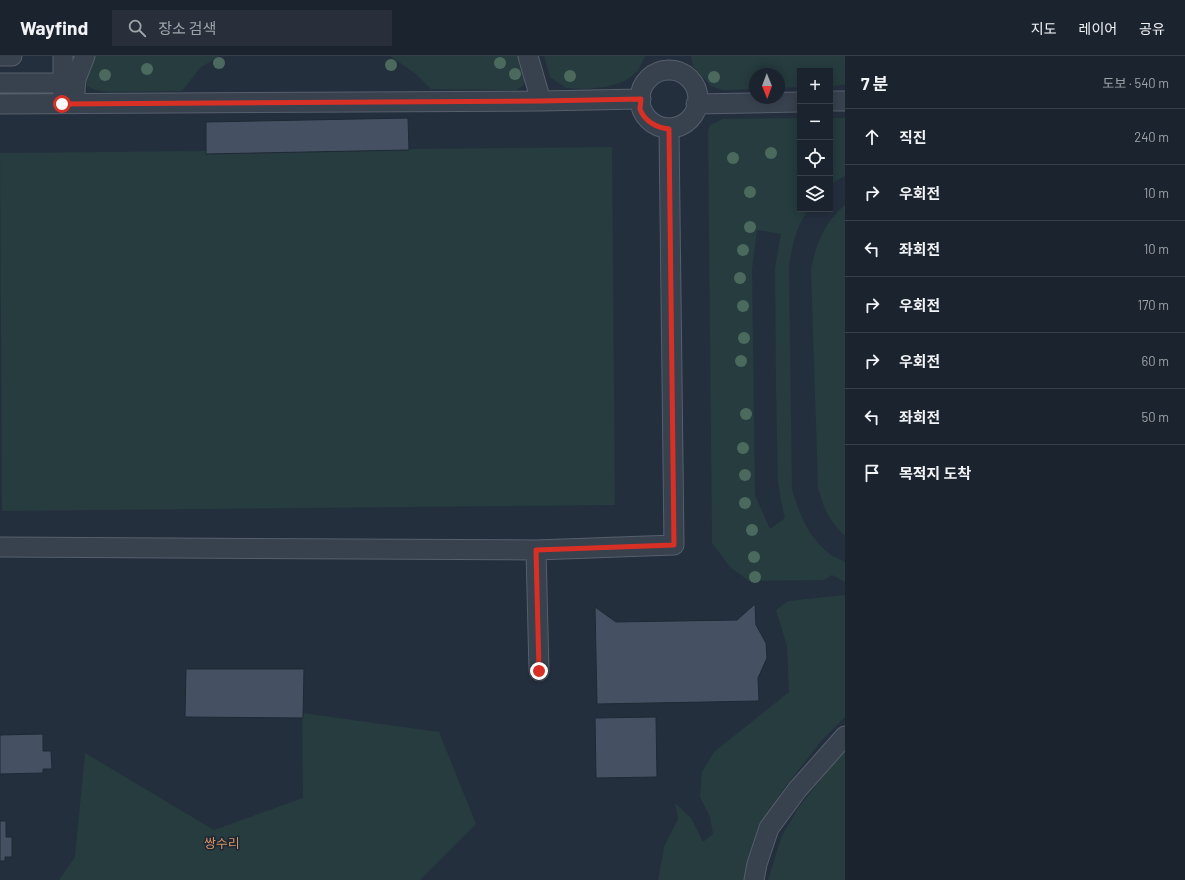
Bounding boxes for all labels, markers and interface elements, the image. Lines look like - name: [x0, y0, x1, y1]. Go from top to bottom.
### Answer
- search box: [112, 10, 392, 46]
- text: Wayfind: [20, 16, 88, 39]
- icon: search: [126, 17, 148, 39]
- text: 장소 검색: [158, 19, 216, 37]
- text: 지도: [1031, 20, 1057, 37]
- text: 레이어: [1079, 20, 1117, 37]
- text: 공유: [1139, 20, 1165, 37]
- north arrow: [749, 68, 785, 104]
- map controls: [797, 68, 833, 212]
- button: +: [797, 68, 833, 104]
- text: 7 분: [861, 73, 888, 93]
- text: 도보 · 540 m: [1103, 75, 1169, 91]
- route start: [53, 95, 71, 113]
- button: −: [797, 104, 833, 140]
- icon: ahead: [861, 126, 883, 148]
- text: 직진: [899, 128, 927, 146]
- text: 240 m: [1134, 129, 1169, 145]
- button: locate: [797, 140, 833, 176]
- button: layers: [797, 176, 833, 212]
- icon: right: [861, 182, 883, 204]
- text: 우회전: [899, 184, 940, 202]
- text: 10 m: [1144, 185, 1169, 201]
- icon: left: [861, 238, 883, 260]
- text: 좌회전: [899, 240, 940, 258]
- text: 10 m: [1144, 241, 1169, 257]
- icon: right: [861, 294, 883, 316]
- text: 우회전: [899, 296, 940, 314]
- text: 170 m: [1138, 297, 1169, 313]
- icon: right: [861, 350, 883, 372]
- text: 우회전: [899, 352, 940, 370]
- text: 60 m: [1142, 353, 1169, 369]
- icon: left: [861, 406, 883, 428]
- text: 좌회전: [899, 408, 940, 426]
- text: 50 m: [1142, 409, 1169, 425]
- icon: arrive: [861, 462, 883, 484]
- text: 목적지 도착: [899, 464, 971, 482]
- route end: [530, 662, 548, 680]
- district label: 쌍수리: [204, 835, 240, 851]

